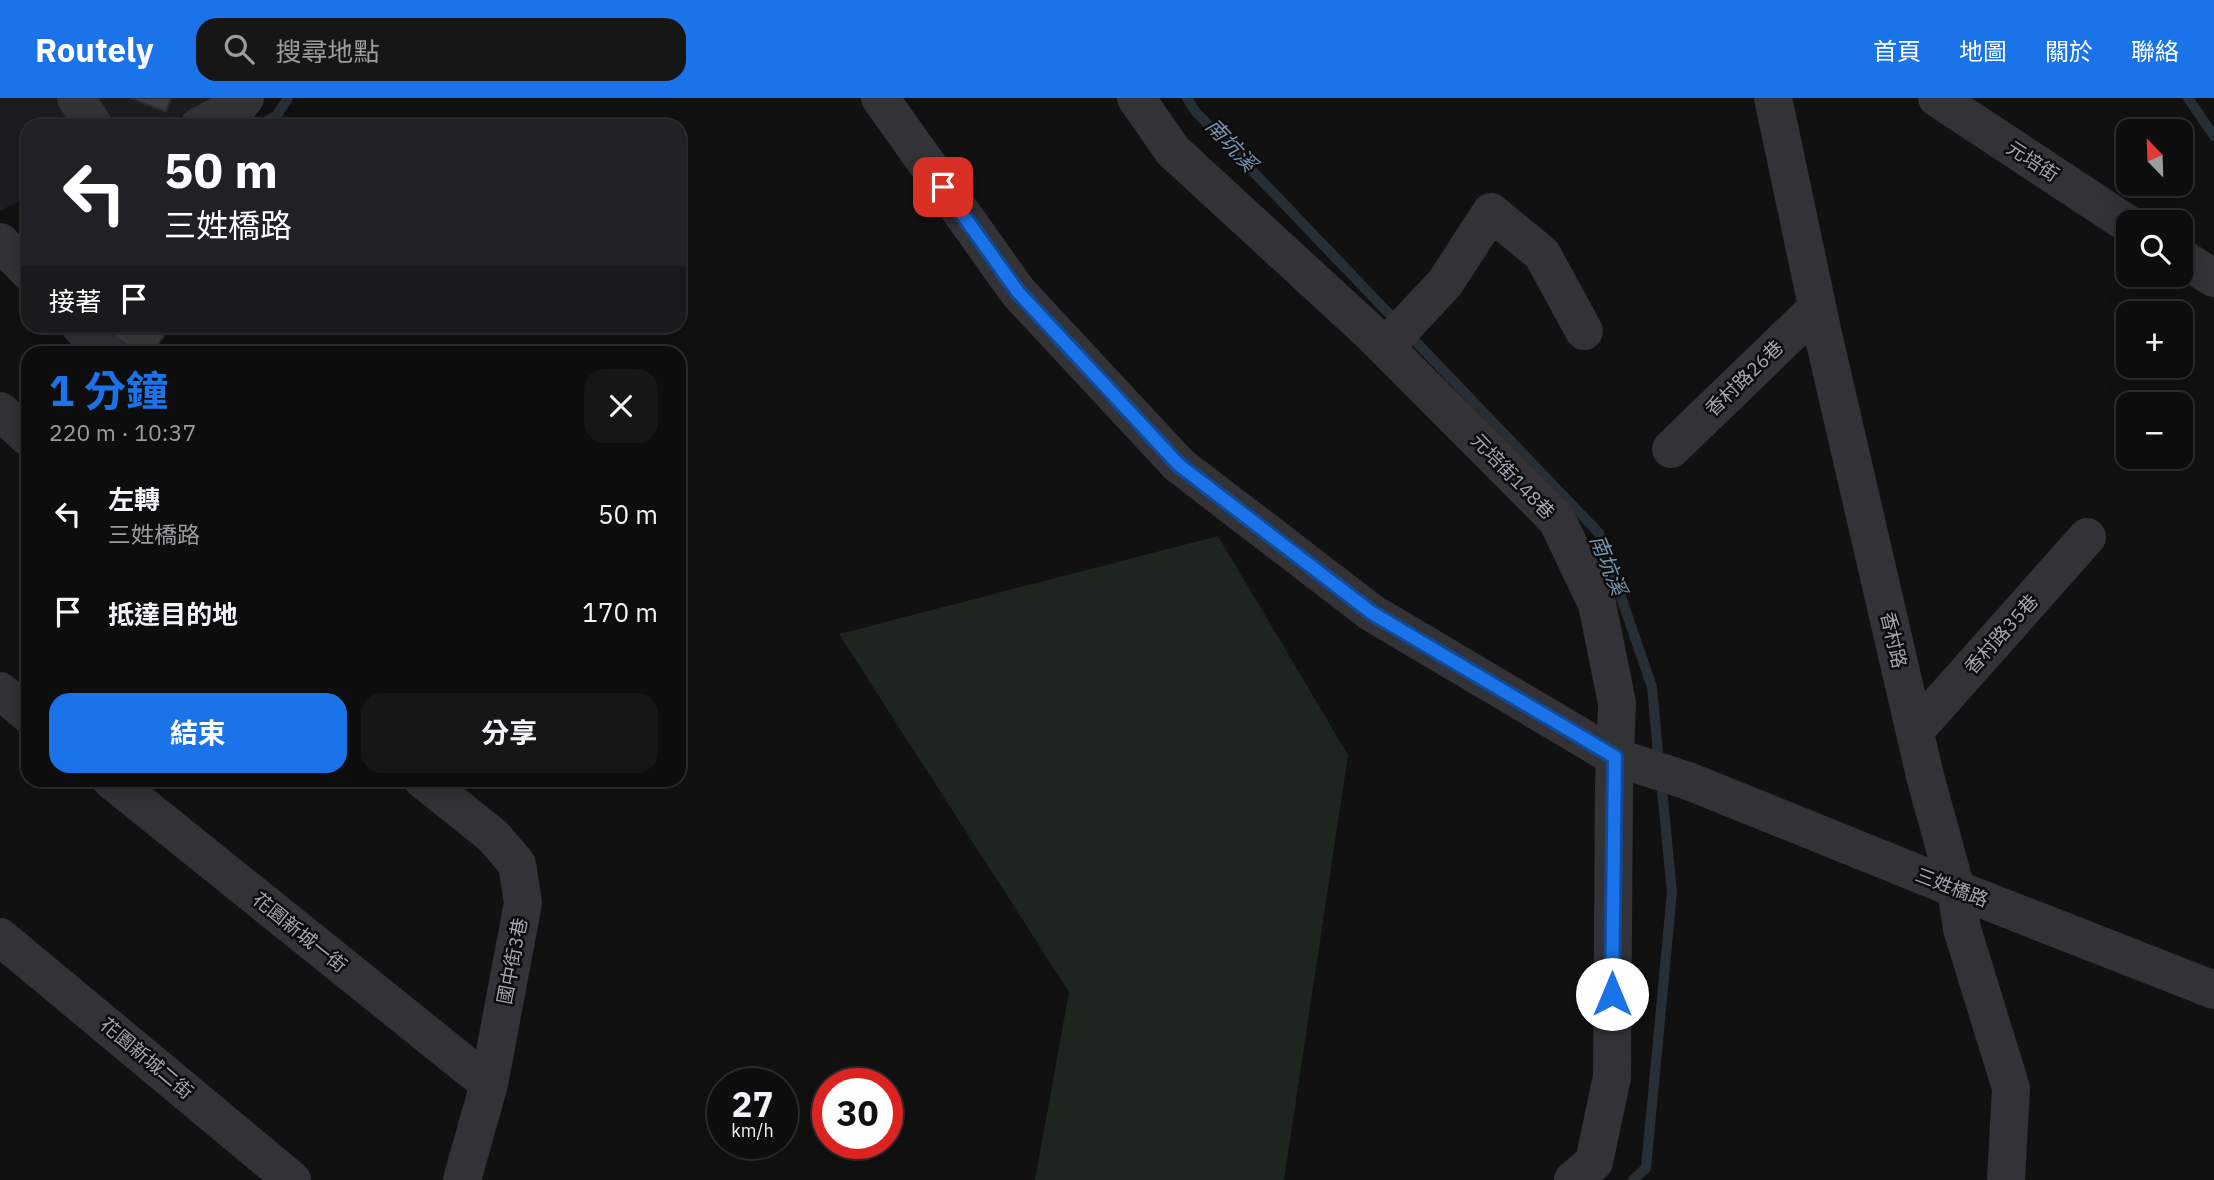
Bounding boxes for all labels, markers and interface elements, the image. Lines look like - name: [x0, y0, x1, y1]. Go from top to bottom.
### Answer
- search box: [196, 18, 686, 81]
- text: Routely: [35, 28, 154, 71]
- icon: search: [220, 30, 258, 68]
- text: 搜尋地點: [276, 34, 380, 68]
- text: 首頁: [1873, 35, 1921, 67]
- text: 地圖: [1959, 35, 2007, 67]
- text: 關於: [2045, 35, 2093, 67]
- text: 聯絡: [2131, 35, 2179, 67]
- water label: 南坑溪: [1200, 112, 1265, 179]
- north arrow: [2116, 119, 2193, 196]
- map controls: [2116, 119, 2193, 469]
- street label: 元培街: [2003, 135, 2063, 187]
- text: 50 m: [164, 138, 278, 201]
- icon: left: [49, 147, 140, 238]
- pin: [913, 157, 973, 217]
- icon: arrive: [924, 168, 962, 206]
- text: 三姓橋路: [164, 204, 292, 246]
- button: search: [2116, 210, 2193, 287]
- icon: arrive: [115, 280, 153, 318]
- text: 接著: [49, 284, 101, 318]
- button: +: [2116, 301, 2193, 378]
- street label: 香村路26巷: [1700, 335, 1788, 421]
- text: 1 分鐘: [49, 363, 168, 418]
- button: close: [584, 369, 658, 443]
- button: −: [2116, 392, 2193, 469]
- text: 220 m · 10:37: [49, 417, 196, 447]
- street label: 元培街148巷: [1466, 428, 1560, 524]
- text: 左轉: [108, 482, 160, 516]
- icon: left: [49, 495, 87, 533]
- text: 50 m: [598, 497, 658, 531]
- text: 三姓橋路: [108, 519, 200, 549]
- water label: 南坑溪: [1584, 530, 1635, 602]
- street label: 香村路35巷: [1959, 589, 2043, 679]
- icon: arrive: [49, 593, 87, 631]
- text: 170 m: [582, 595, 658, 629]
- text: 抵達目的地: [108, 597, 238, 631]
- street label: 香村路: [1876, 610, 1912, 670]
- button: 結束: [49, 693, 347, 773]
- button: 分享: [361, 693, 658, 773]
- street label: 三姓橋路: [1912, 862, 1992, 912]
- street label: 花園新城一街: [248, 887, 352, 977]
- street label: 國中街3巷: [492, 916, 532, 1006]
- position arrow: [1575, 957, 1649, 1031]
- street label: 花園新城二街: [96, 1012, 198, 1104]
- speed limit sign: 30: [812, 1068, 903, 1159]
- text: 27: [731, 1081, 774, 1127]
- text: km/h: [731, 1119, 774, 1142]

